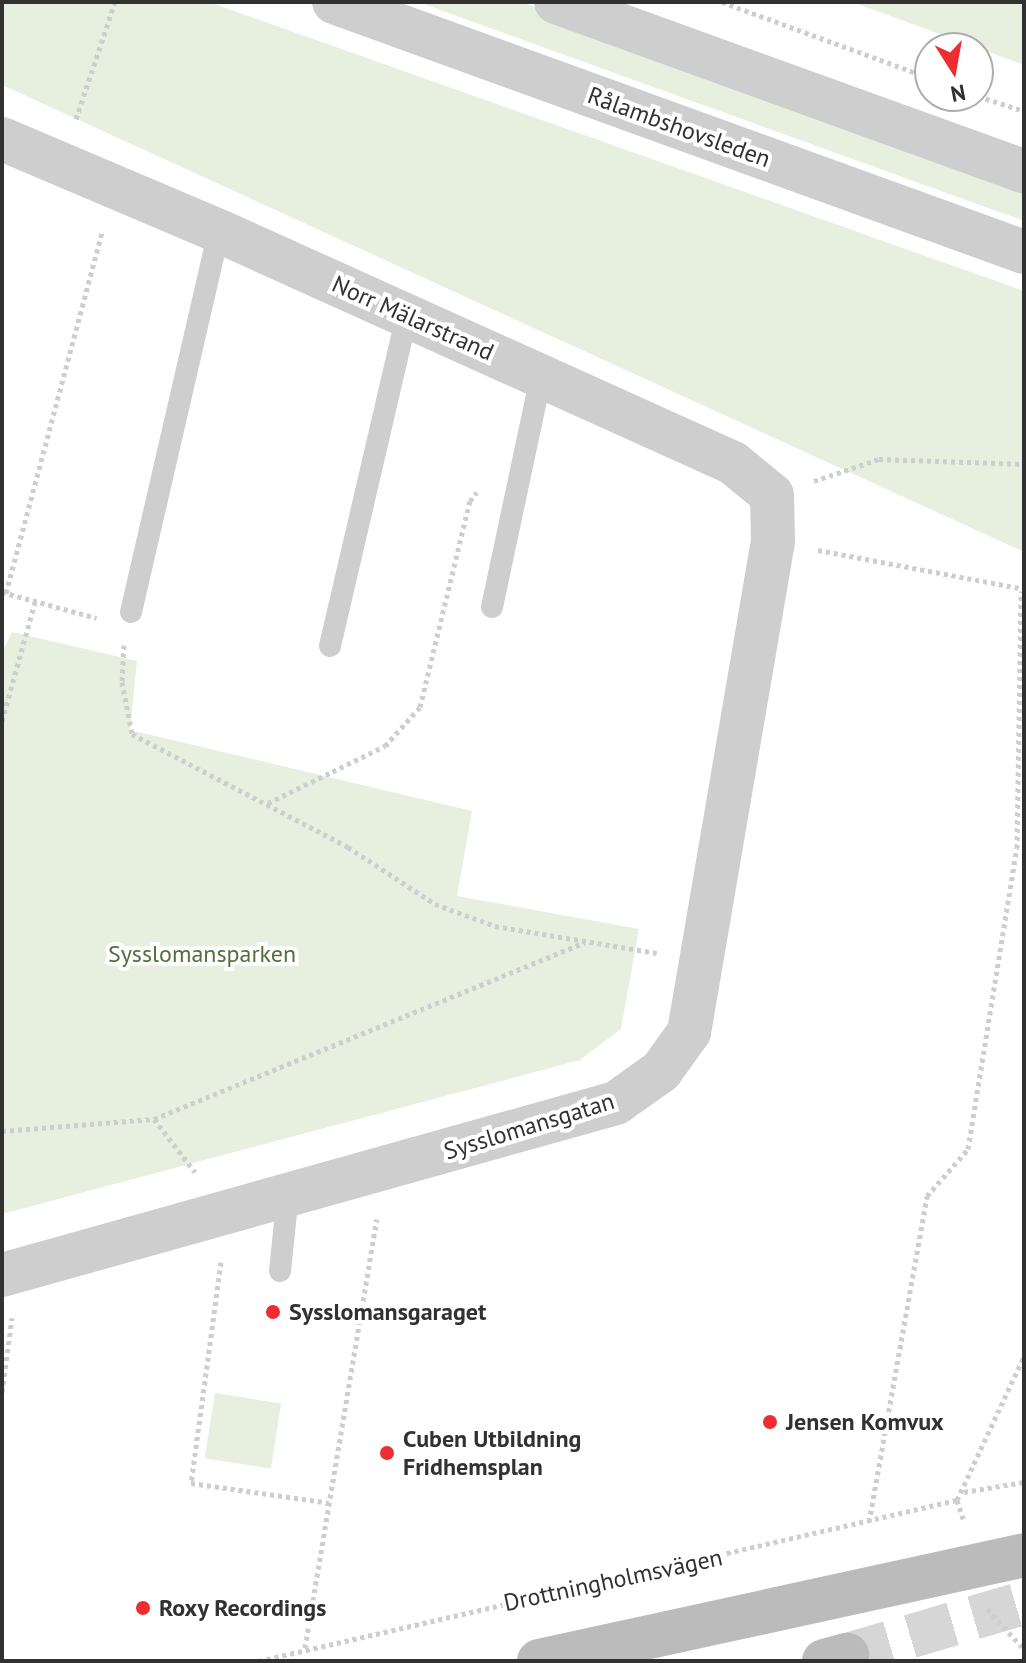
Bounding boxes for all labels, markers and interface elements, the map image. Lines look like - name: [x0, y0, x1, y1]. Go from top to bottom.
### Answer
- north arrow: [914, 32, 994, 112]
- text: N: [948, 78, 968, 109]
- street label: Rålambshovsleden: [584, 81, 774, 173]
- street label: Norr Mälarstrand: [328, 269, 498, 367]
- park label: Sysslomansparken: [108, 940, 296, 968]
- street label: Sysslomansgatan: [440, 1086, 618, 1166]
- place label: Sysslomansgaraget: [289, 1298, 486, 1326]
- marker: Sysslomansgaraget: [264, 1303, 282, 1321]
- place label: Jensen Komvux: [786, 1408, 944, 1436]
- marker: Jensen Komvux: [761, 1413, 779, 1431]
- place label: Cuben Utbildning Fridhemsplan: [403, 1425, 581, 1481]
- marker: Cuben Utbildning Fridhemsplan: [378, 1444, 396, 1462]
- street label: Drottningholmsvägen: [501, 1543, 725, 1617]
- place label: Roxy Recordings: [159, 1594, 327, 1622]
- marker: Roxy Recordings: [134, 1599, 152, 1617]

